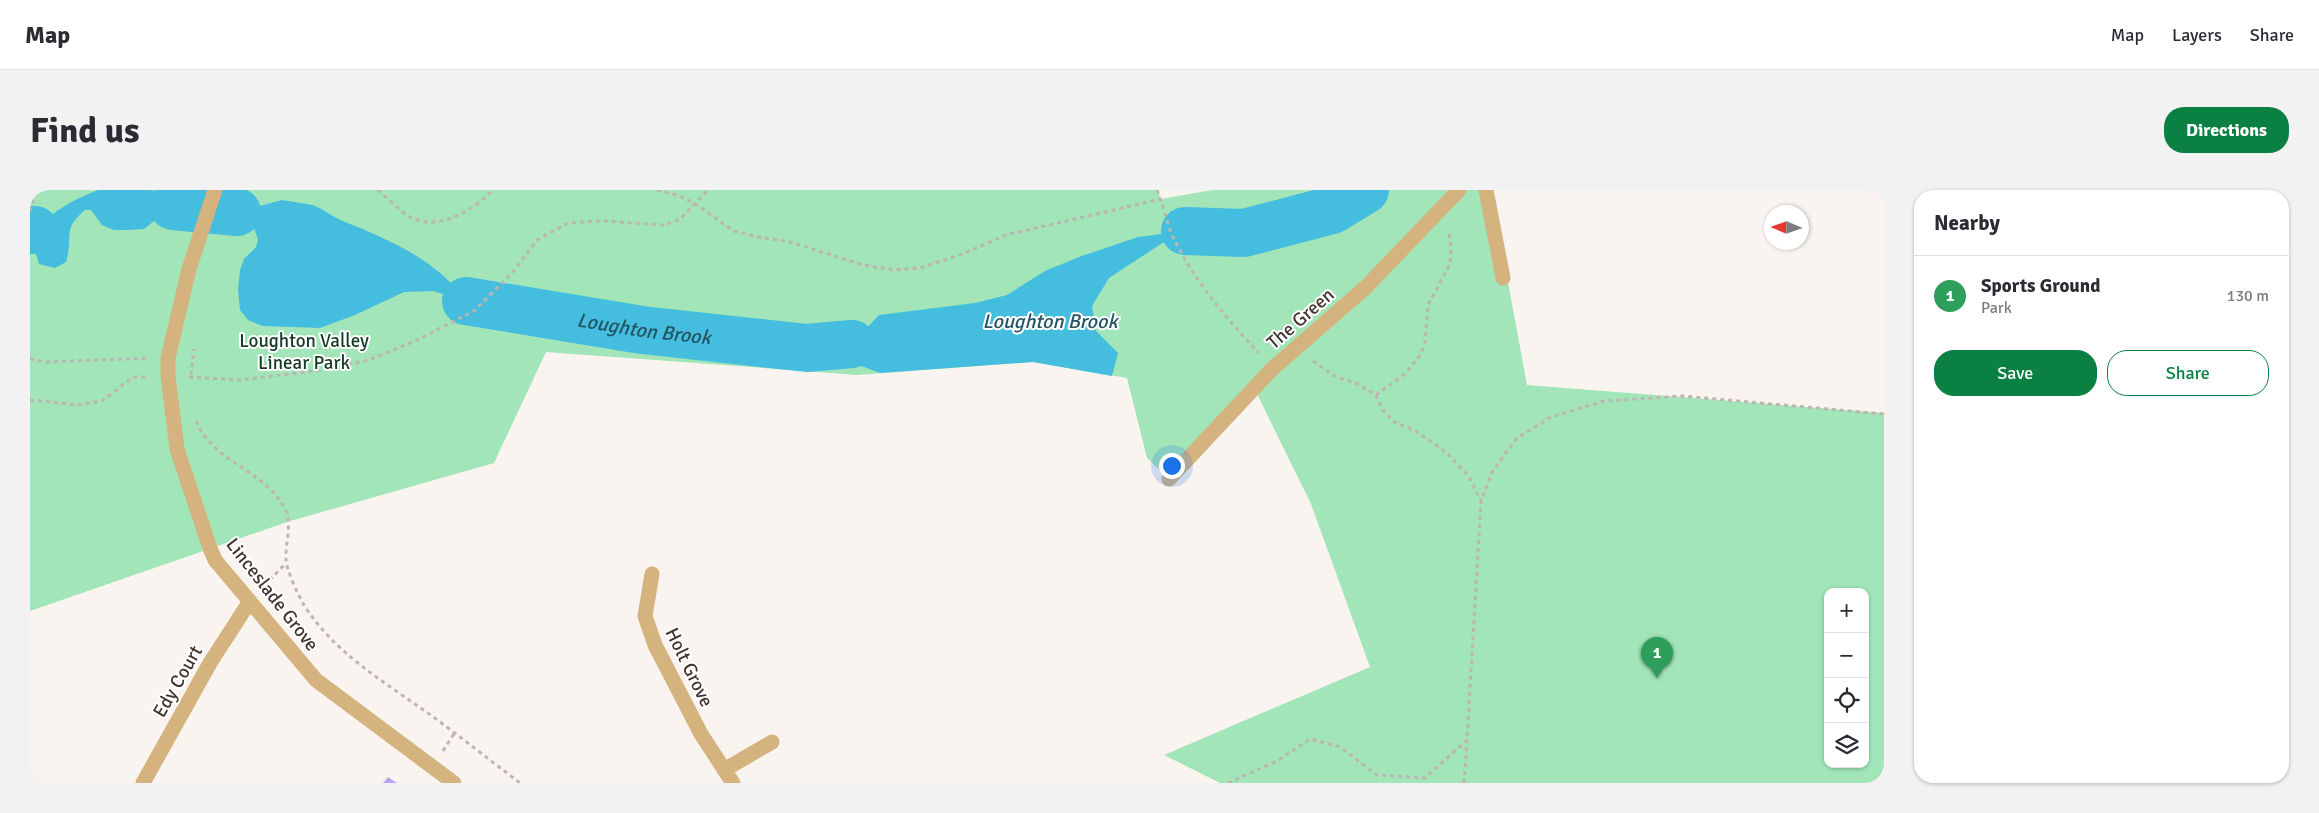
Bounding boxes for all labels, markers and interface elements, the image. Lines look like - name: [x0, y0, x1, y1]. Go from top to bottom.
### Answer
- text: Map: [25, 20, 70, 50]
- text: Map: [2111, 24, 2144, 46]
- text: Layers: [2172, 24, 2222, 46]
- text: Share: [2250, 24, 2294, 46]
- button: Directions: [2164, 107, 2289, 153]
- text: Find us: [30, 109, 140, 152]
- north arrow: [1764, 205, 1809, 250]
- text: Nearby: [1934, 210, 2000, 236]
- text: Sports Ground: [1981, 274, 2100, 298]
- street label: The Green: [1262, 283, 1339, 355]
- text: 1: [1946, 286, 1954, 306]
- text: 130 m: [2227, 286, 2269, 306]
- text: Park: [1981, 298, 2012, 318]
- water label: Loughton Brook: [575, 307, 714, 351]
- water label: Loughton Brook: [983, 309, 1119, 334]
- park label: Loughton Valley Linear Park: [239, 329, 369, 375]
- button: Save: [1934, 350, 2097, 396]
- button: Share: [2107, 350, 2269, 396]
- your location: [1159, 453, 1185, 479]
- street label: Linceslade Grove: [221, 533, 324, 656]
- map controls: [1824, 588, 1869, 768]
- button: +: [1824, 588, 1869, 633]
- street label: Holt Grove: [660, 624, 719, 711]
- button: −: [1824, 633, 1869, 678]
- pin: 1: [1641, 637, 1673, 678]
- street label: Edy Court: [148, 641, 208, 722]
- button: locate: [1824, 678, 1869, 723]
- button: layers: [1824, 723, 1869, 768]

